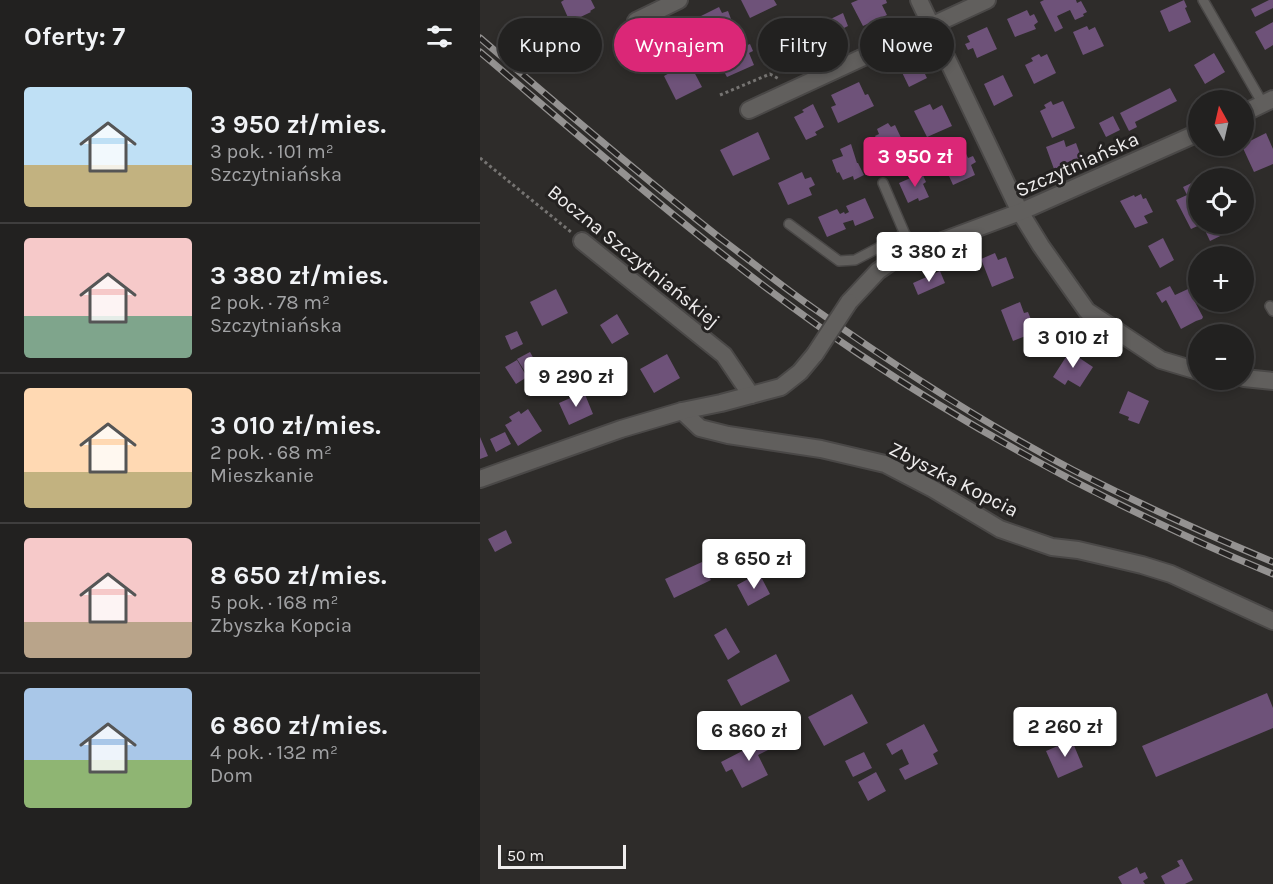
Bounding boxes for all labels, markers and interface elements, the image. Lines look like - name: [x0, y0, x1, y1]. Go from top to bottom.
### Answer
- chip: Kupno: [498, 18, 602, 72]
- chip: Wynajem: [614, 18, 746, 72]
- chip: Filtry: [758, 18, 848, 72]
- chip: Nowe: [860, 18, 954, 72]
- icon: filters: [423, 20, 456, 53]
- text: Oferty: 7: [24, 21, 125, 52]
- north arrow: [1188, 90, 1254, 156]
- map controls: [1188, 90, 1254, 390]
- text: 3 950 zł/mies.: [210, 109, 386, 140]
- icon: home: [72, 111, 144, 183]
- street label: Szczytniańska: [1012, 127, 1142, 202]
- pin: 3 950 zł: [853, 137, 977, 188]
- text: 3 pok. · 101 m²: [210, 140, 334, 163]
- text: 3 950 zł: [877, 145, 953, 168]
- text: Szczytniańska: [210, 163, 342, 186]
- button: locate: [1188, 168, 1254, 234]
- street label: Boczna Szczytniańskiej: [543, 180, 724, 333]
- pin: 3 380 zł: [867, 232, 991, 283]
- text: 3 380 zł: [891, 240, 967, 263]
- button: +: [1188, 246, 1254, 312]
- text: 3 380 zł/mies.: [210, 260, 388, 291]
- icon: home: [72, 262, 144, 334]
- text: 2 pok. · 78 m²: [210, 291, 330, 314]
- text: Szczytniańska: [210, 314, 342, 337]
- pin: 3 010 zł: [1011, 318, 1135, 369]
- button: −: [1188, 324, 1254, 390]
- text: 3 010 zł: [1038, 326, 1108, 349]
- pin: 9 290 zł: [514, 357, 638, 408]
- text: 9 290 zł: [538, 365, 614, 388]
- text: 3 010 zł/mies.: [210, 410, 381, 441]
- icon: home: [72, 412, 144, 484]
- street label: Zbyszka Kopcia: [885, 437, 1022, 522]
- text: 2 pok. · 68 m²: [210, 441, 332, 464]
- text: Mieszkanie: [210, 464, 314, 487]
- pin: 8 650 zł: [692, 539, 816, 590]
- text: 8 650 zł: [716, 547, 792, 570]
- text: 8 650 zł/mies.: [210, 560, 387, 591]
- icon: home: [72, 562, 144, 634]
- text: 5 pok. · 168 m²: [210, 591, 338, 614]
- text: Zbyszka Kopcia: [210, 614, 352, 637]
- pin: 2 260 zł: [1003, 707, 1127, 758]
- text: 6 860 zł/mies.: [210, 710, 387, 741]
- pin: 6 860 zł: [687, 711, 811, 762]
- icon: home: [72, 712, 144, 784]
- text: 2 260 zł: [1027, 715, 1103, 738]
- text: 6 860 zł: [711, 719, 787, 742]
- text: 4 pok. · 132 m²: [210, 741, 338, 764]
- text: Dom: [210, 764, 253, 787]
- scale bar: [498, 842, 626, 870]
- text: 50 m: [507, 846, 544, 865]

